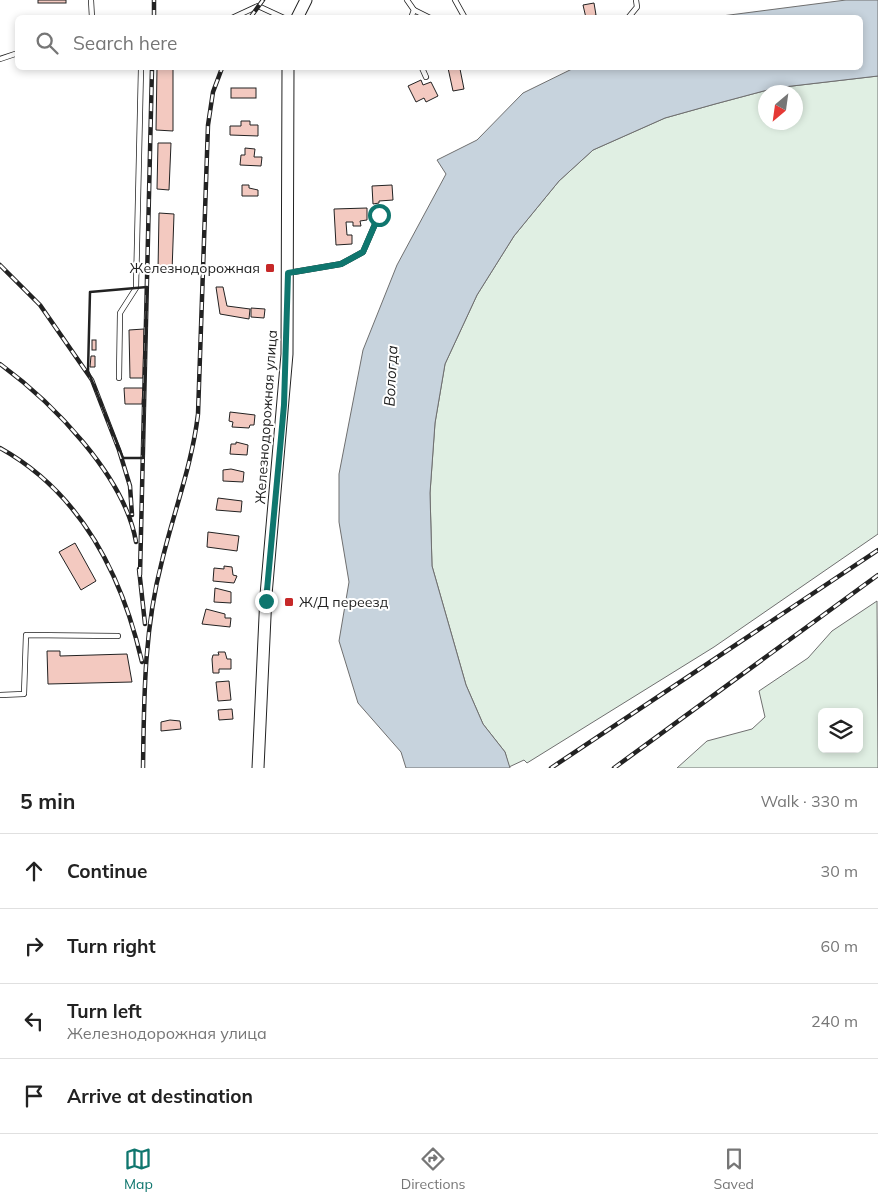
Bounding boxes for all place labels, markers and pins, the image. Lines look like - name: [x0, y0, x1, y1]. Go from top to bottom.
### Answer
- place label: Железнодорожная: [130, 259, 260, 277]
- marker: Железнодорожная: [264, 262, 276, 274]
- place label: Ж/Д переезд: [299, 593, 389, 611]
- marker: Ж/Д переезд: [283, 596, 295, 608]

